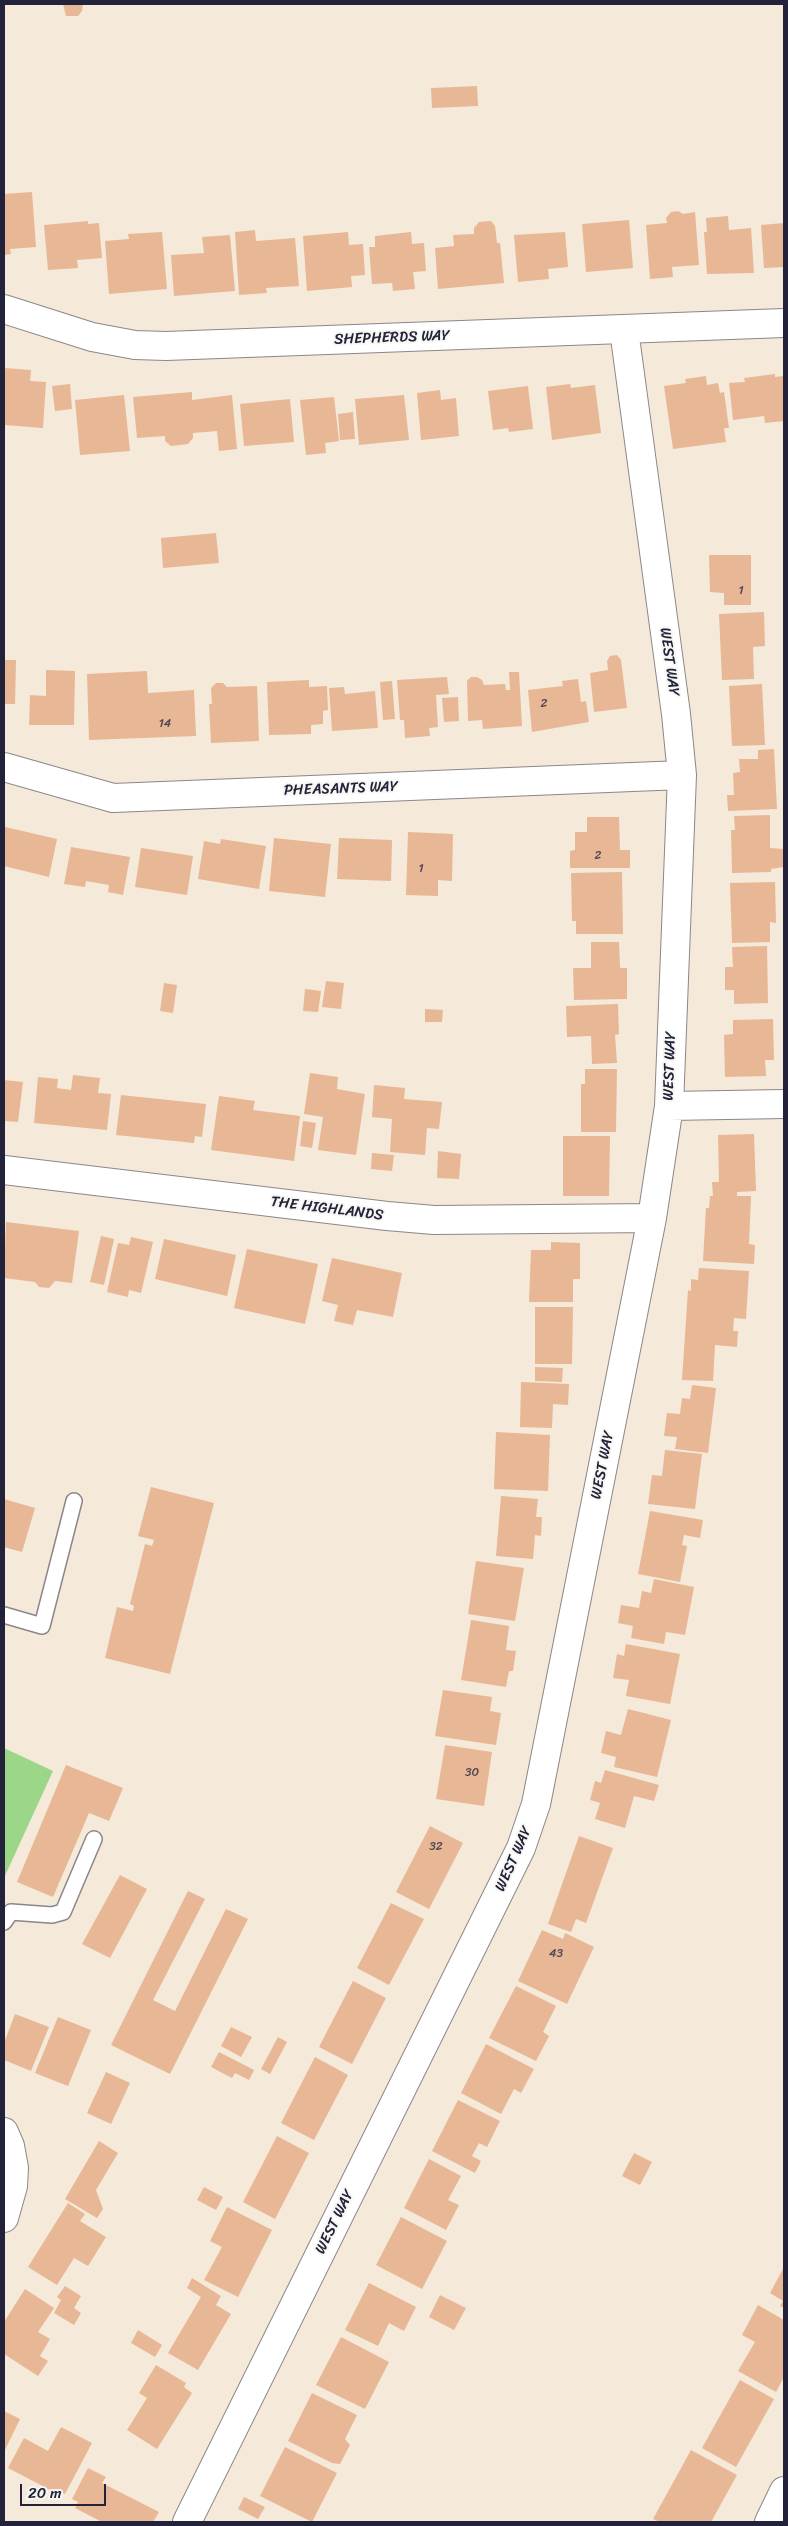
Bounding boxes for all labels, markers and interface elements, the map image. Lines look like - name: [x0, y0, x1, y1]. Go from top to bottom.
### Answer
- street label: SHEPHERDS WAY: [334, 327, 450, 349]
- house number: 1: [738, 584, 744, 598]
- street label: WEST WAY: [655, 626, 683, 698]
- house number: 2: [541, 697, 547, 711]
- house number: 14: [159, 717, 171, 731]
- street label: PHEASANTS WAY: [284, 778, 398, 800]
- house number: 2: [595, 849, 601, 863]
- house number: 1: [418, 862, 424, 876]
- street label: WEST WAY: [660, 1031, 680, 1101]
- street label: THE HIGHLANDS: [270, 1193, 384, 1225]
- street label: WEST WAY: [588, 1429, 618, 1501]
- house number: 30: [465, 1766, 479, 1780]
- street label: WEST WAY: [492, 1824, 536, 1894]
- house number: 32: [429, 1840, 443, 1854]
- house number: 43: [549, 1947, 563, 1961]
- street label: WEST WAY: [312, 2187, 358, 2257]
- scale bar: [22, 2474, 109, 2506]
- text: 20 m: [28, 2480, 62, 2506]

